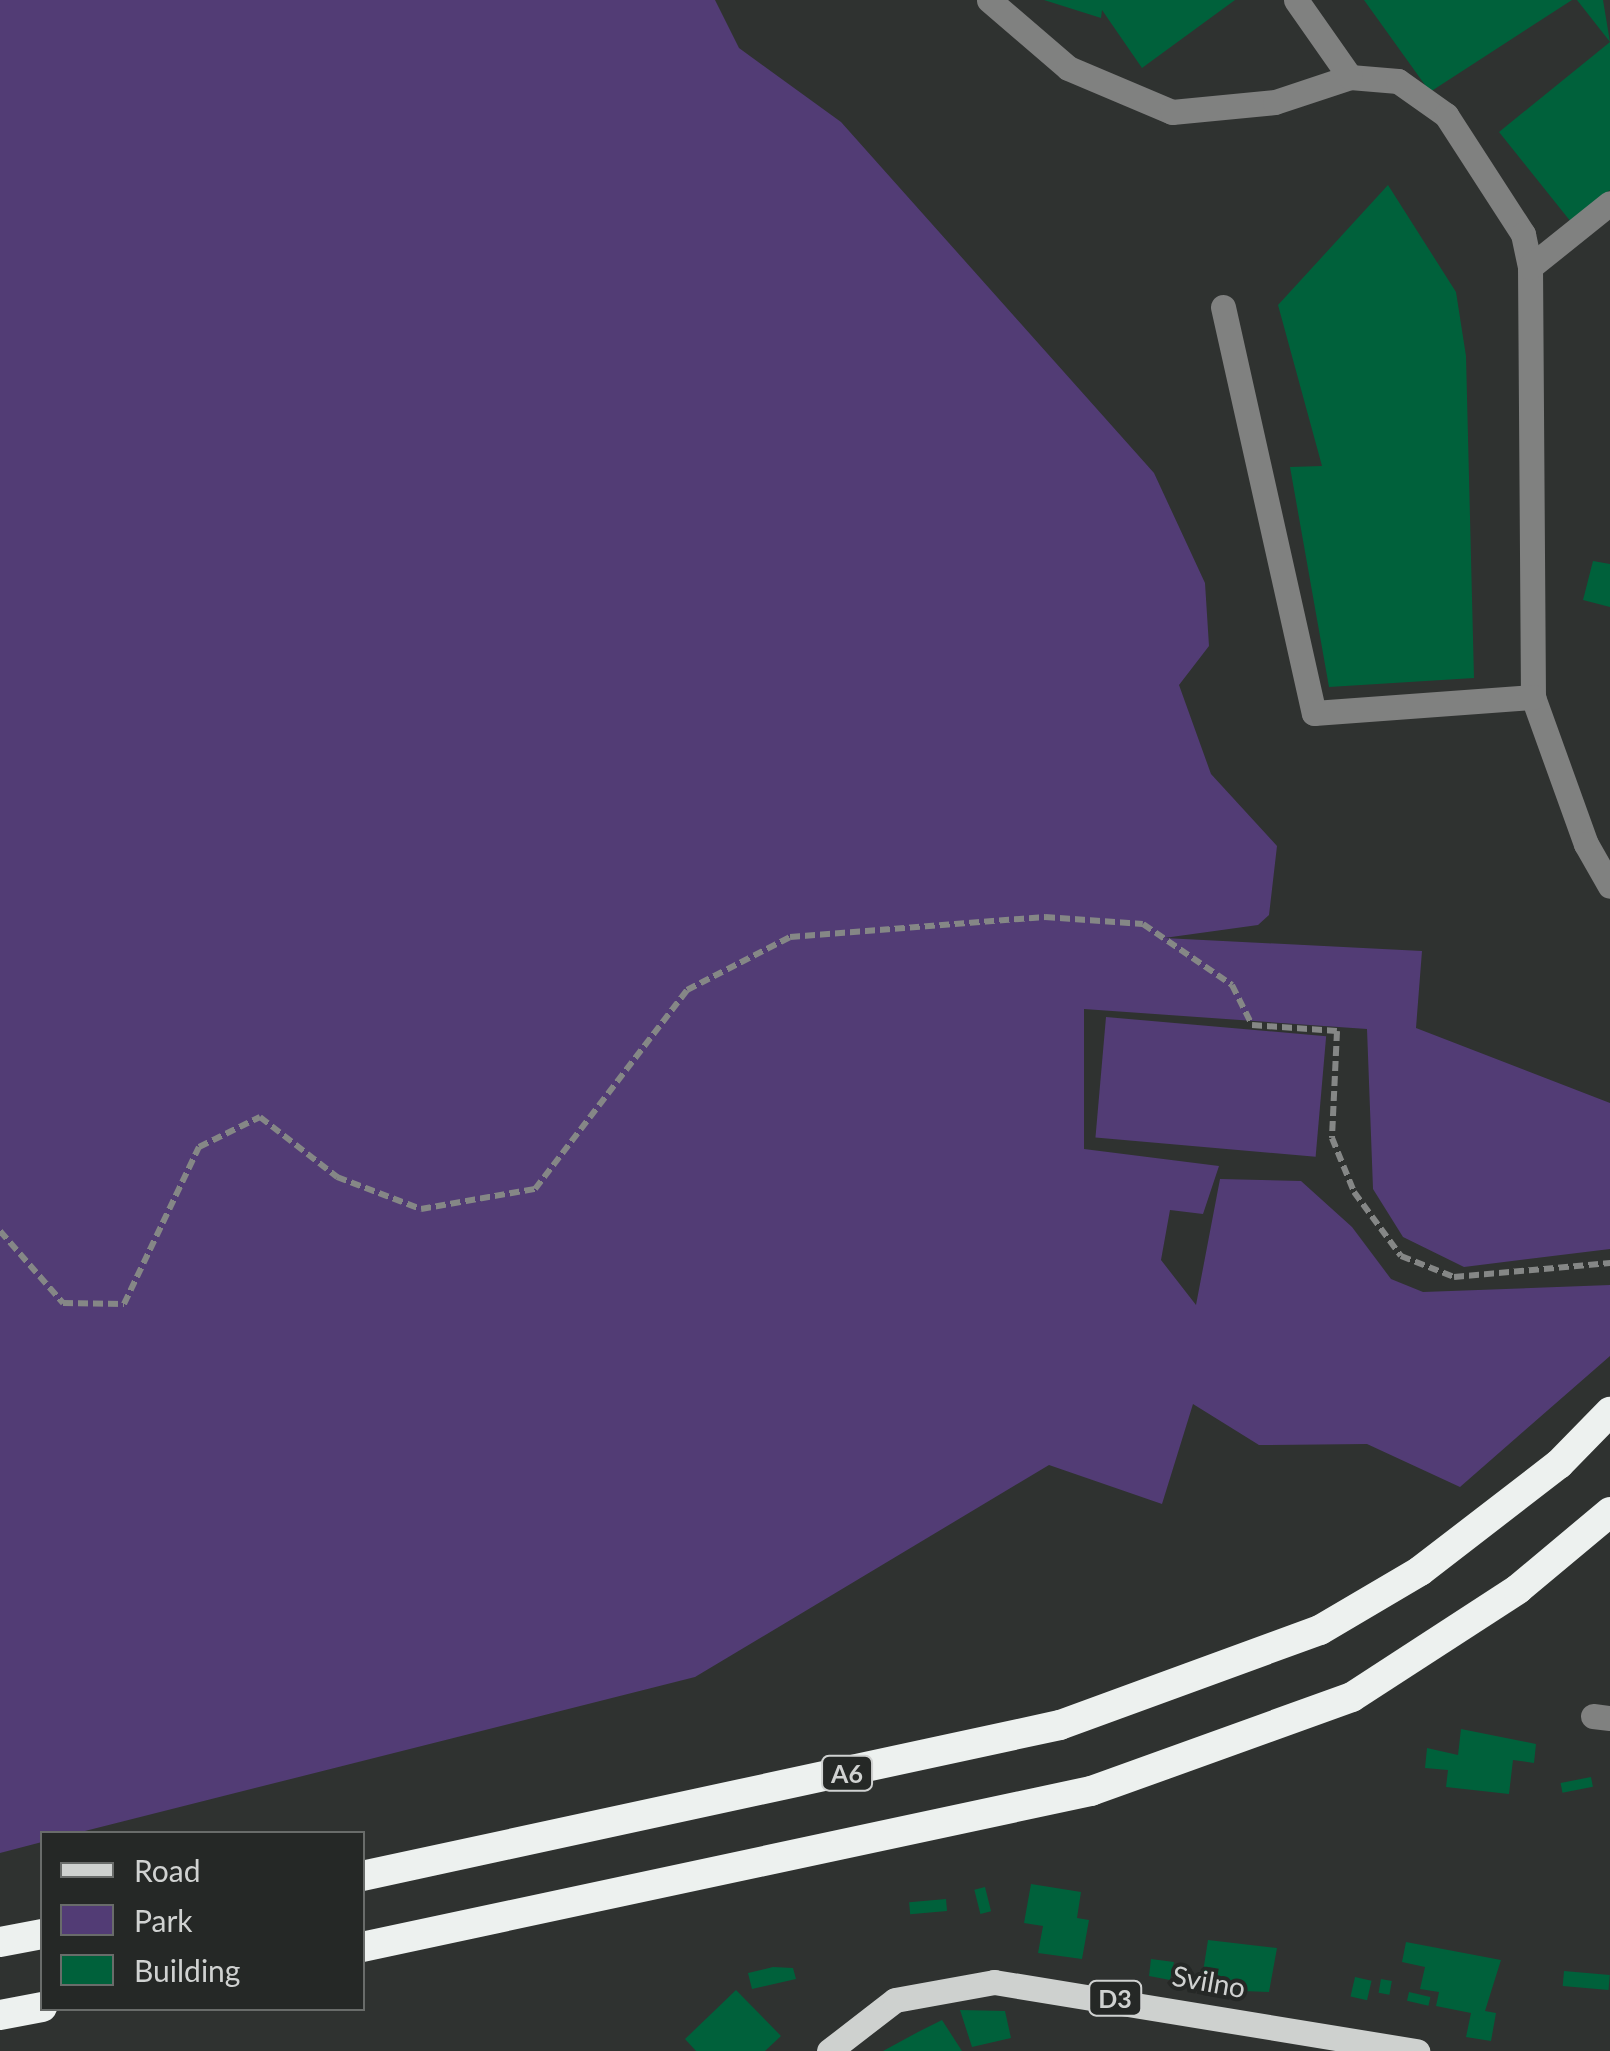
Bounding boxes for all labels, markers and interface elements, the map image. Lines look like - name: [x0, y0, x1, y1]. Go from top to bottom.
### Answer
- road number: A6: [820, 1753, 874, 1793]
- legend: [40, 1831, 365, 2011]
- text: Road: [134, 1852, 201, 1888]
- text: Park: [134, 1902, 193, 1938]
- text: Building: [134, 1952, 240, 1988]
- street label: Svilno: [1170, 1958, 1248, 2004]
- road number: D3: [1088, 1978, 1142, 2018]

